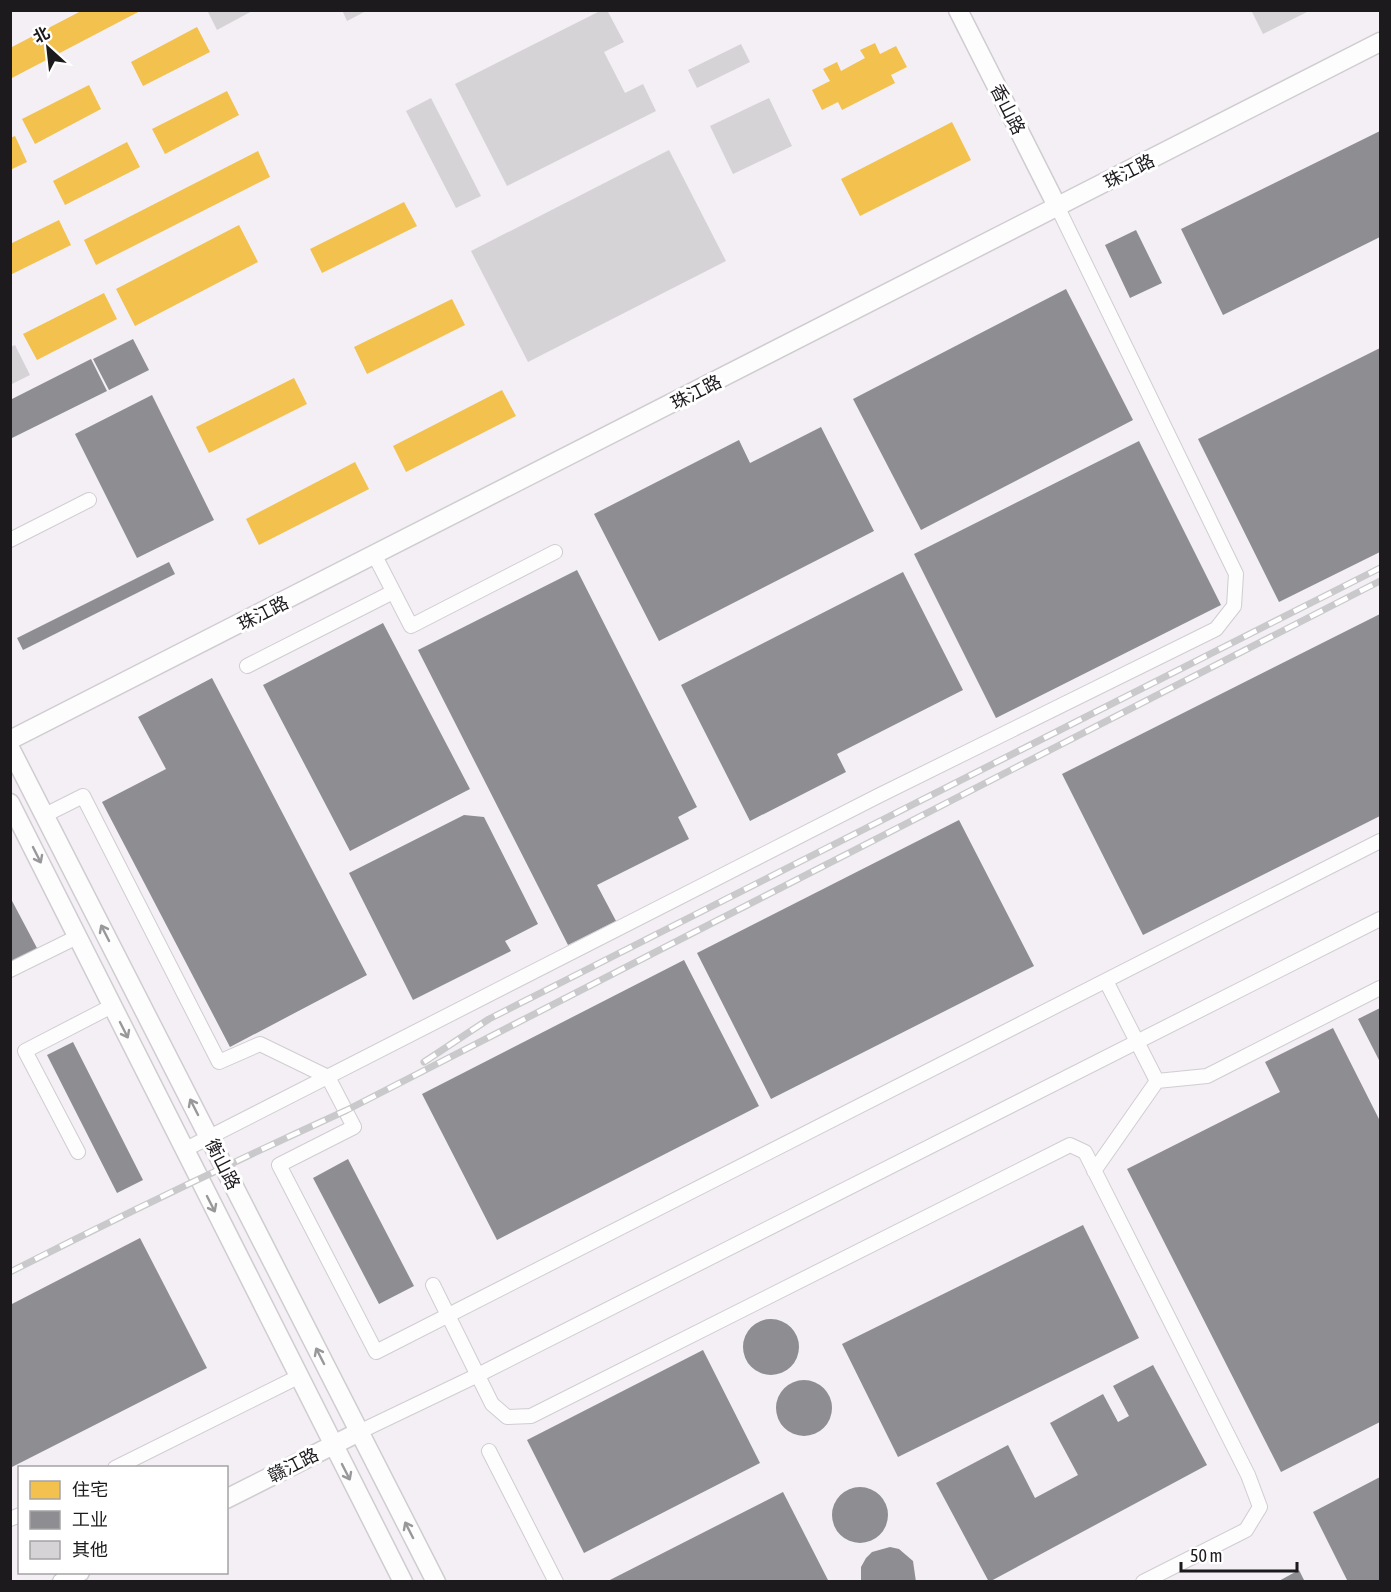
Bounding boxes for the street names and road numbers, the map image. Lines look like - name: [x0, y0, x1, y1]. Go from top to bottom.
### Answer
- street label: 香山路: [986, 80, 1030, 138]
- street label: 珠江路: [1100, 149, 1158, 193]
- street label: 珠江路: [667, 370, 725, 414]
- street label: 珠江路: [234, 591, 292, 635]
- street label: 衡山路: [201, 1135, 245, 1193]
- street label: 赣江路: [264, 1443, 322, 1487]

